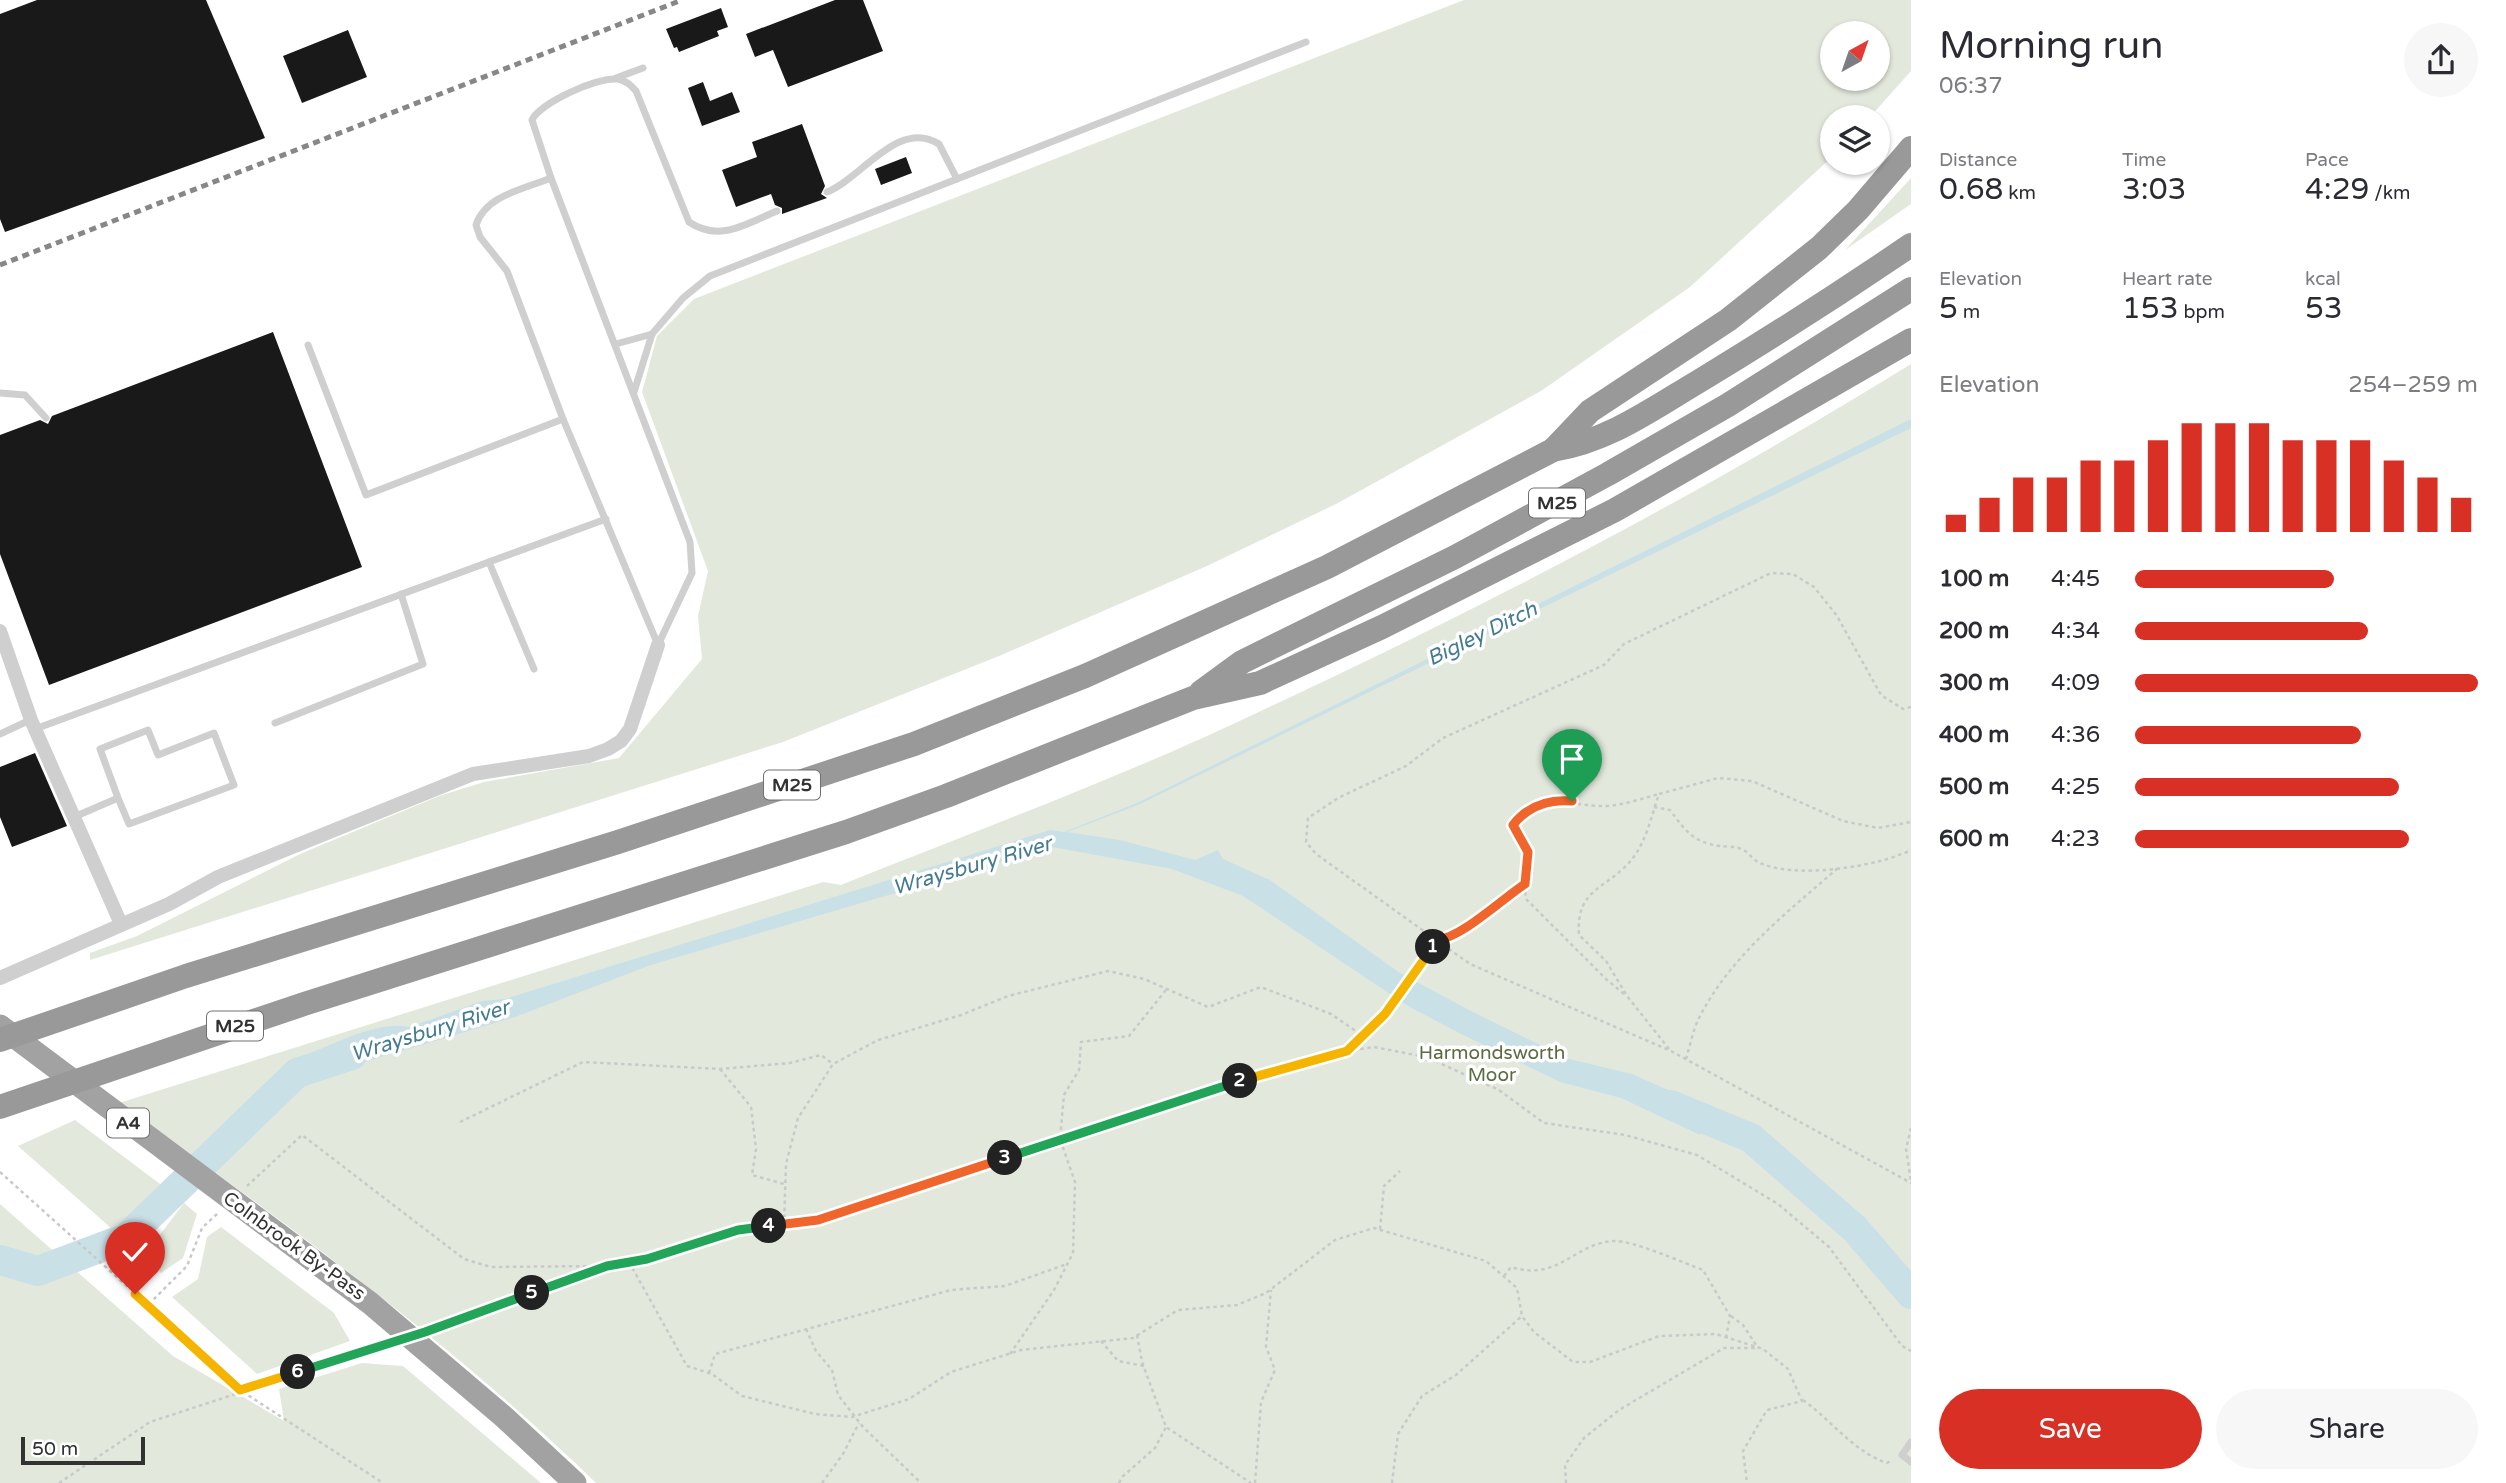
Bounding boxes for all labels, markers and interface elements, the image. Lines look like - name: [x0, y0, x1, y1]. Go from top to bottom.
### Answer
- north arrow: [1820, 21, 1890, 91]
- map controls: [1820, 21, 1890, 175]
- text: Morning run: [1939, 23, 2163, 69]
- button: share: [2404, 23, 2478, 97]
- text: 06:37: [1939, 72, 2003, 100]
- button: layers: [1820, 105, 1890, 175]
- text: Distance: [1939, 149, 2017, 171]
- text: Time: [2122, 149, 2166, 171]
- text: Pace: [2305, 149, 2349, 171]
- text: 0.68: [1939, 171, 2003, 208]
- text: 3:03: [2122, 171, 2186, 208]
- text: 4:29: [2305, 171, 2369, 208]
- text: km: [2003, 182, 2036, 204]
- text: /km: [2369, 182, 2410, 204]
- text: Elevation: [1939, 268, 2022, 290]
- text: Heart rate: [2122, 268, 2213, 290]
- text: kcal: [2305, 268, 2341, 290]
- text: 5: [1939, 290, 1958, 327]
- text: 153: [2122, 290, 2179, 327]
- text: 53: [2305, 290, 2343, 327]
- text: m: [1958, 301, 1980, 323]
- text: bpm: [2179, 301, 2225, 323]
- text: Elevation: [1939, 371, 2040, 399]
- text: 254–259 m: [2348, 371, 2478, 399]
- road number: M25: [1529, 489, 1585, 518]
- text: 100 m: [1939, 565, 2009, 593]
- text: 4:45: [2051, 565, 2100, 593]
- water label: Bigley Ditch: [1423, 596, 1542, 671]
- text: 200 m: [1939, 617, 2009, 645]
- text: 4:34: [2051, 617, 2100, 645]
- text: 300 m: [1939, 669, 2009, 697]
- text: 4:09: [2051, 669, 2100, 697]
- text: 400 m: [1939, 721, 2009, 749]
- text: 4:36: [2051, 721, 2100, 749]
- pin: [1542, 729, 1602, 801]
- icon: arrive: [1553, 740, 1591, 778]
- road number: M25: [764, 770, 820, 800]
- text: 500 m: [1939, 773, 2009, 801]
- text: 4:25: [2051, 773, 2100, 801]
- text: 600 m: [1939, 825, 2009, 853]
- text: 4:23: [2051, 825, 2100, 853]
- water label: Wraysbury River: [890, 831, 1057, 901]
- pin: 1: [1416, 930, 1450, 964]
- text: 1: [1427, 935, 1438, 957]
- water label: Wraysbury River: [348, 994, 515, 1067]
- road number: M25: [207, 1012, 263, 1041]
- park label: Harmondsworth Moor: [1419, 1042, 1565, 1086]
- pin: 2: [1222, 1064, 1258, 1098]
- text: 2: [1234, 1069, 1245, 1091]
- road number: A4: [107, 1108, 149, 1138]
- pin: 3: [988, 1140, 1023, 1176]
- text: 3: [999, 1146, 1010, 1168]
- street label: Colnbrook By-Pass: [219, 1187, 369, 1305]
- pin: 4: [752, 1208, 786, 1244]
- text: 4: [763, 1214, 774, 1236]
- pin: [105, 1222, 165, 1294]
- icon: check: [116, 1233, 154, 1271]
- pin: 5: [514, 1276, 550, 1310]
- text: 5: [526, 1281, 537, 1303]
- pin: 6: [280, 1354, 316, 1390]
- text: 6: [292, 1360, 303, 1382]
- button: Save: [1939, 1389, 2202, 1469]
- button: Share: [2216, 1389, 2478, 1469]
- scale bar: [21, 1434, 145, 1466]
- text: 50 m: [32, 1438, 78, 1460]

